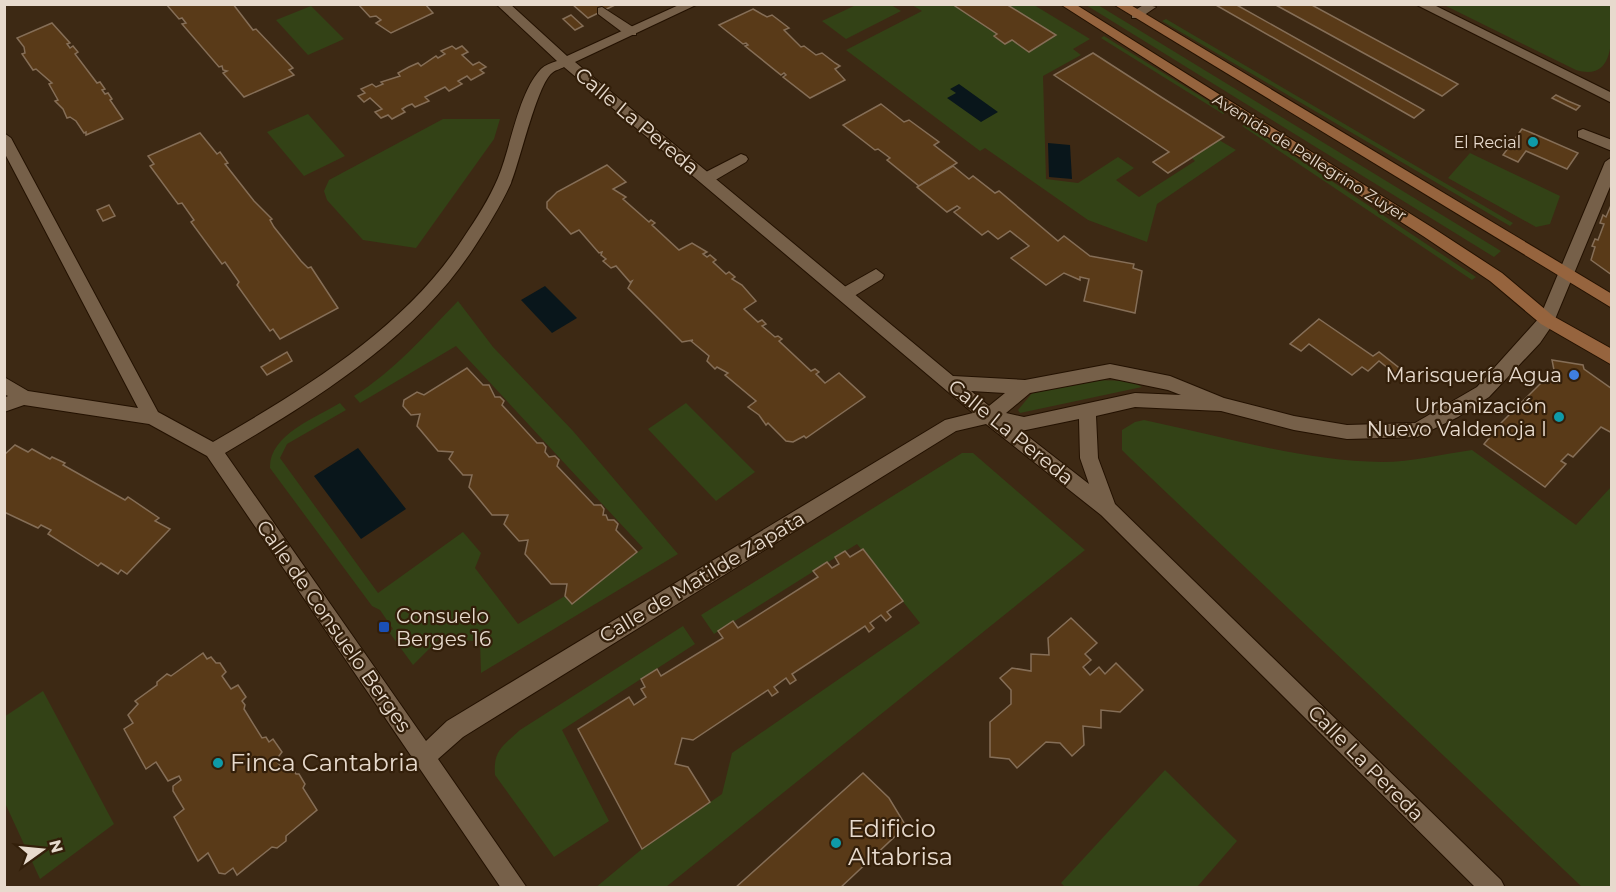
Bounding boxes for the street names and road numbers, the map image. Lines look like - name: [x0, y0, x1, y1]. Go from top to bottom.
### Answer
- street label: Calle La Pereda: [570, 62, 704, 180]
- street label: Avenida de Pellegrino Zuyer: [1209, 90, 1410, 225]
- street label: Calle La Pereda: [944, 374, 1078, 490]
- street label: Calle de Matilde Zapata: [595, 506, 809, 648]
- street label: Calle de Consuelo Berges: [251, 515, 417, 737]
- street label: Calle La Pereda: [1303, 700, 1429, 826]

